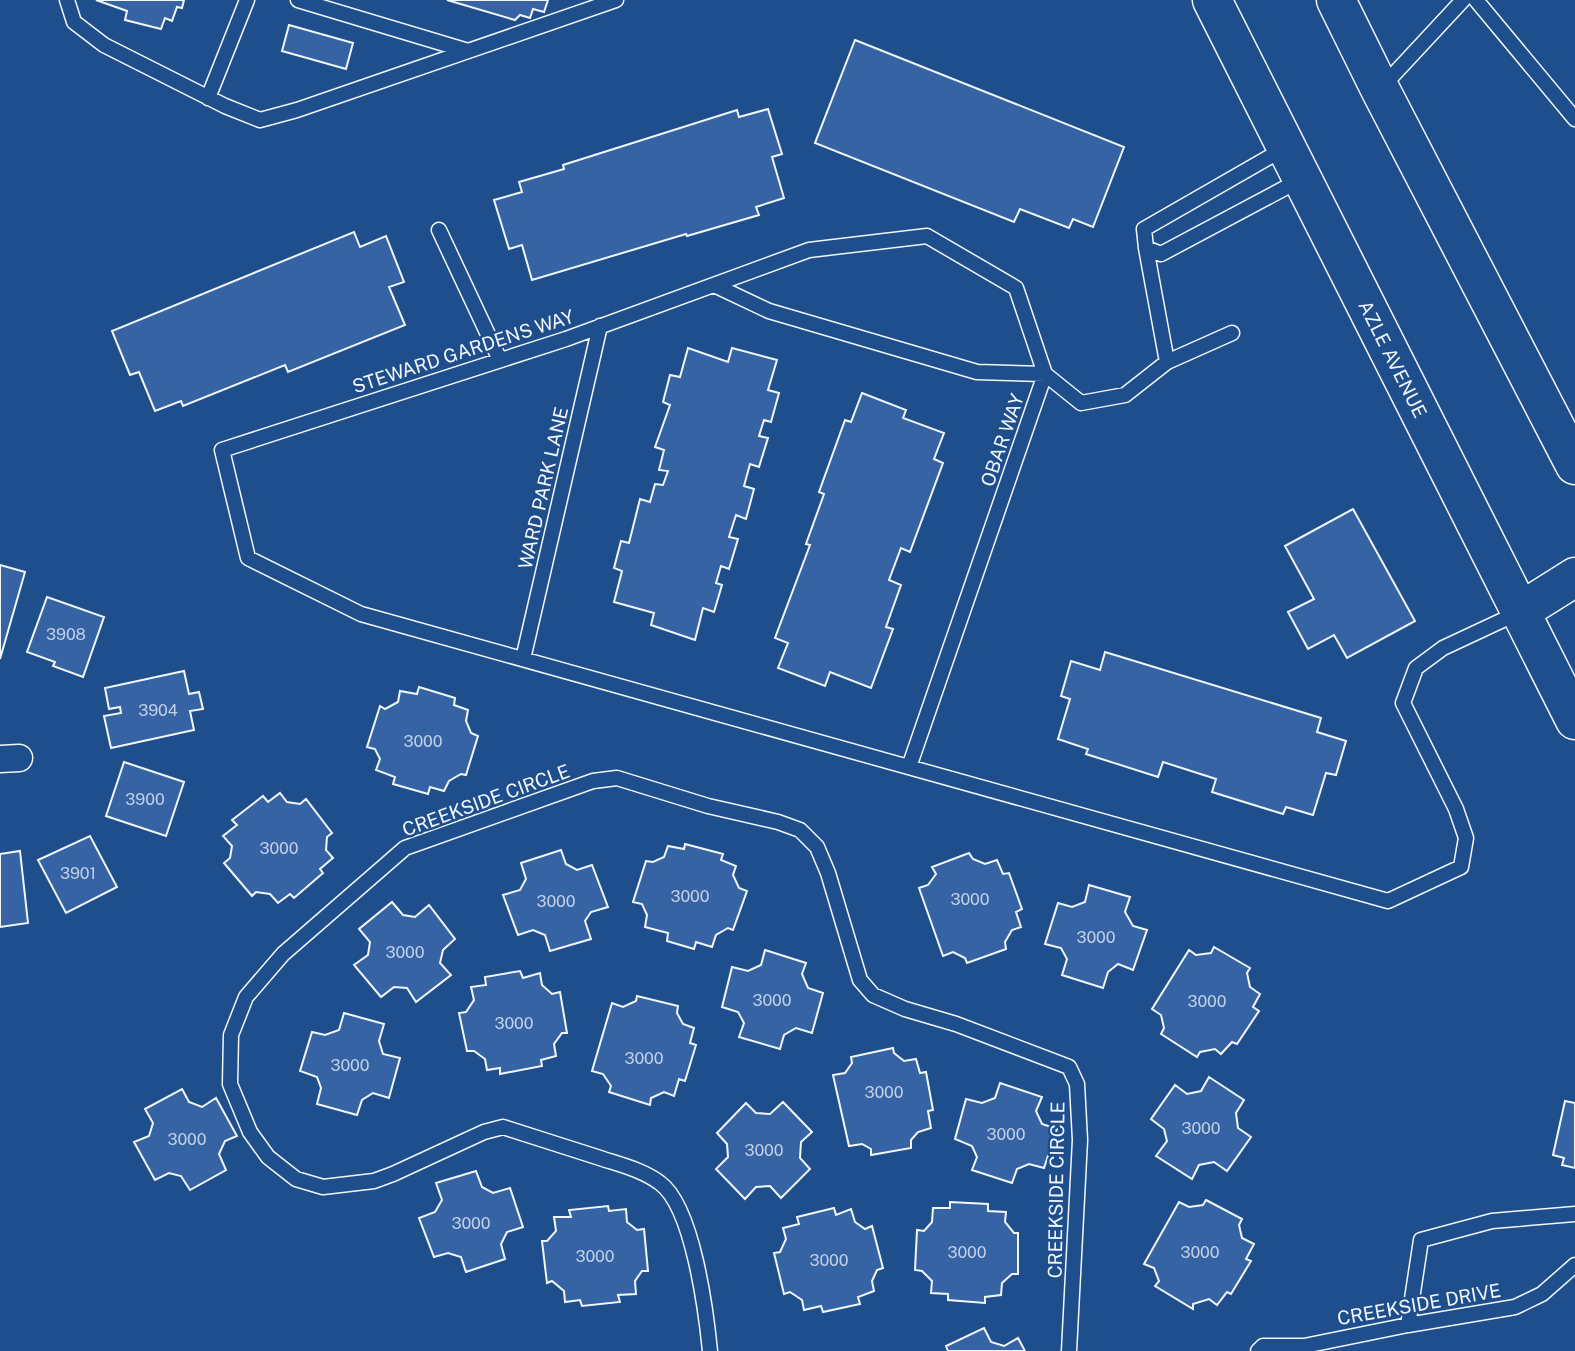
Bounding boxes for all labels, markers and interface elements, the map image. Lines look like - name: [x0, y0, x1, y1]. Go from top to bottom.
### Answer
- street label: AZLE AVENUE: [1354, 297, 1432, 421]
- street label: STEWARD GARDENS WAY: [349, 305, 577, 397]
- street label: OBAR WAY: [976, 390, 1028, 489]
- street label: WARD PARK LANE: [514, 405, 572, 571]
- house number: 3908: [46, 625, 86, 644]
- house number: 3904: [138, 701, 178, 720]
- house number: 3000: [403, 732, 443, 751]
- street label: CREEKSIDE CIRCLE: [399, 759, 573, 841]
- house number: 3900: [125, 790, 165, 809]
- house number: 3000: [259, 839, 299, 858]
- house number: 3901: [60, 864, 96, 883]
- house number: 3000: [670, 887, 710, 906]
- house number: 3000: [950, 890, 990, 909]
- house number: 3000: [536, 892, 576, 911]
- house number: 3000: [1076, 928, 1116, 947]
- house number: 3000: [385, 943, 425, 962]
- house number: 3000: [752, 991, 792, 1010]
- house number: 3000: [1187, 992, 1227, 1011]
- house number: 3000: [494, 1014, 534, 1033]
- house number: 3000: [624, 1049, 664, 1068]
- house number: 3000: [330, 1056, 370, 1075]
- house number: 3000: [864, 1083, 904, 1102]
- street label: CREEKSIDE CIRCLE: [1043, 1101, 1069, 1279]
- house number: 3000: [1181, 1119, 1221, 1138]
- house number: 3000: [986, 1125, 1026, 1144]
- house number: 3000: [167, 1130, 207, 1149]
- house number: 3000: [744, 1141, 784, 1160]
- house number: 3000: [451, 1214, 491, 1233]
- house number: 3000: [947, 1243, 987, 1262]
- house number: 3000: [1180, 1243, 1220, 1262]
- house number: 3000: [575, 1247, 615, 1266]
- house number: 3000: [809, 1251, 849, 1270]
- street label: CREEKSIDE DRIVE: [1335, 1279, 1503, 1329]

